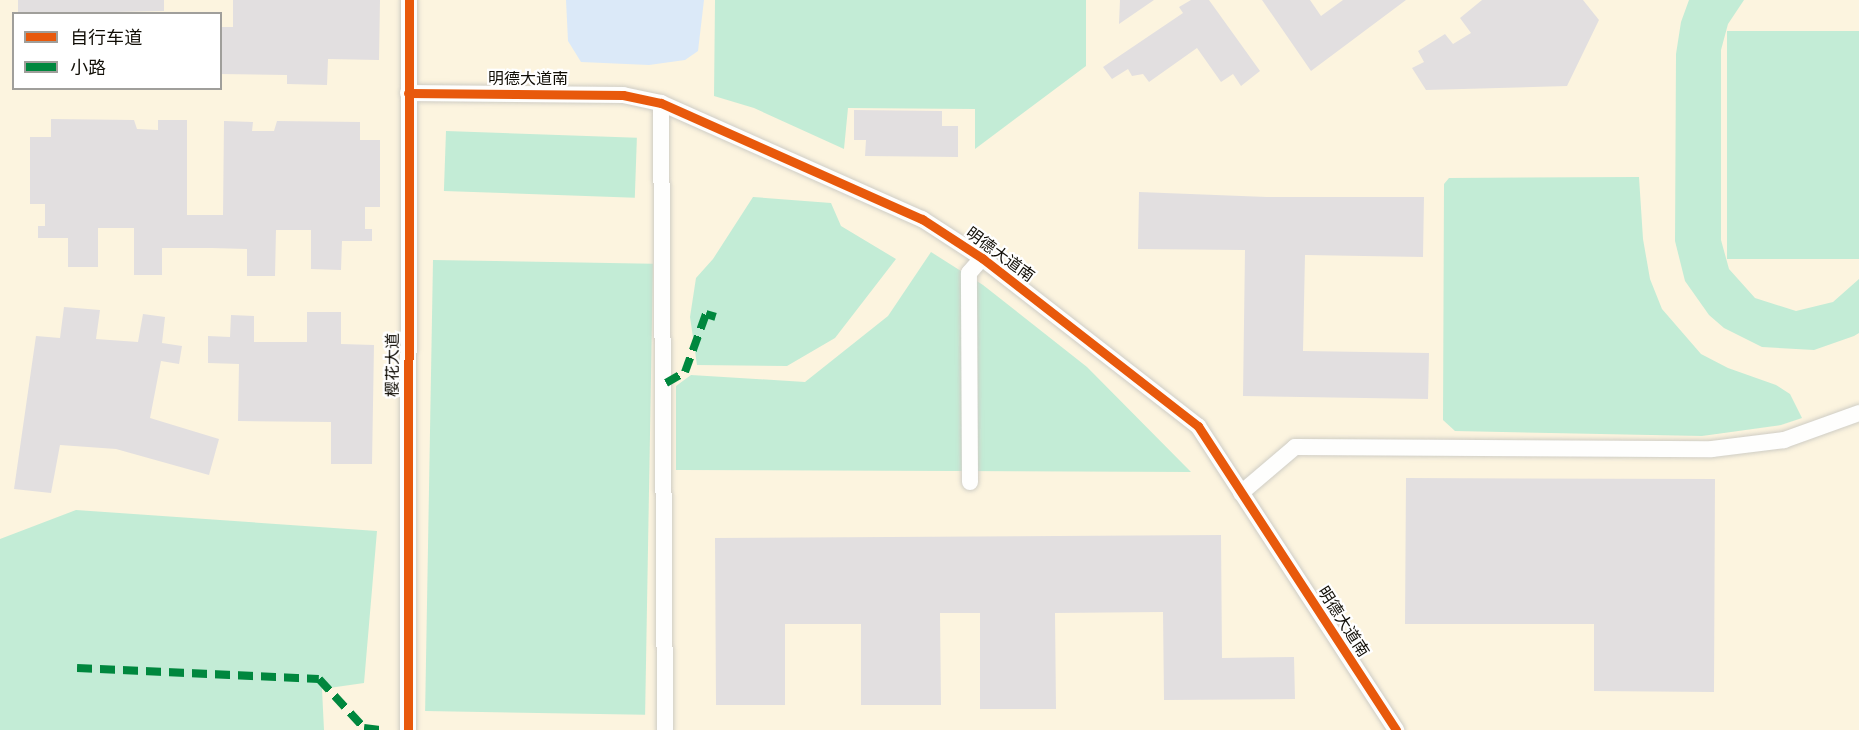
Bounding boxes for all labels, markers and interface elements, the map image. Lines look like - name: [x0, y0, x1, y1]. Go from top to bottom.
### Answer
- legend: [12, 12, 222, 90]
- text: 自行车道: [70, 25, 142, 50]
- text: 小路: [70, 55, 106, 80]
- street label: 明德大道南: [488, 69, 568, 89]
- street label: 明德大道南: [962, 224, 1038, 286]
- street label: 樱花大道: [383, 333, 403, 397]
- street label: 明德大道南: [1313, 583, 1373, 661]

